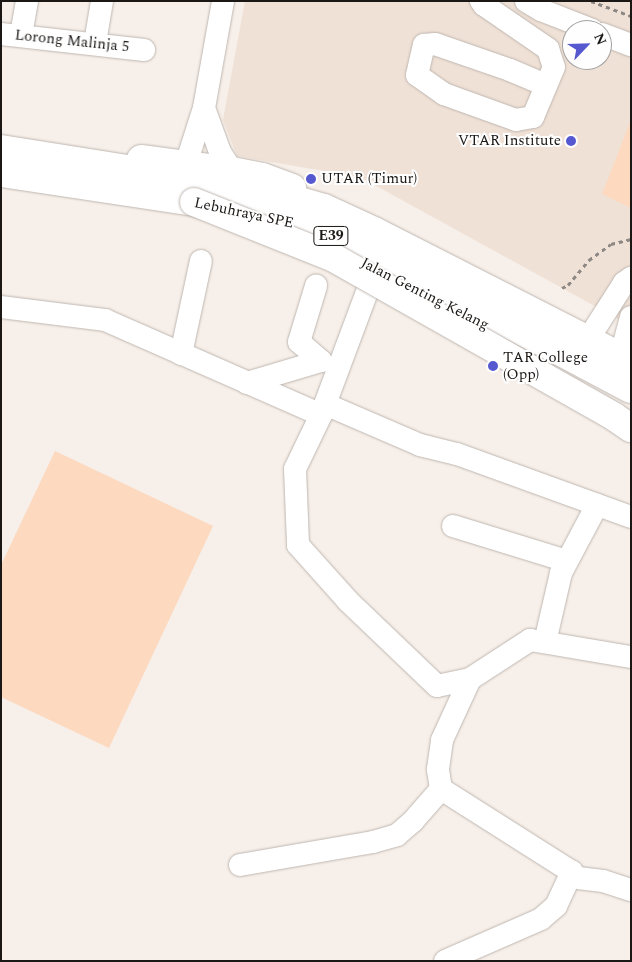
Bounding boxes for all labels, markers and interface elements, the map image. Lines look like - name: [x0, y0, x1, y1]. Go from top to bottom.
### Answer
- north arrow: [562, 20, 612, 70]
- street label: Lorong Malinja 5: [14, 26, 130, 56]
- text: N: [588, 30, 612, 49]
- place label: VTAR Institute: [458, 132, 561, 150]
- marker: VTAR Institute: [565, 135, 577, 147]
- place label: UTAR (Timur): [321, 170, 417, 188]
- marker: UTAR (Timur): [305, 173, 317, 185]
- street label: Lebuhraya SPE: [193, 194, 295, 232]
- road number: E39: [312, 225, 350, 248]
- street label: Jalan Genting Kelang: [358, 254, 492, 334]
- place label: TAR College (Opp): [503, 348, 588, 383]
- marker: TAR College (Opp): [487, 360, 499, 372]

